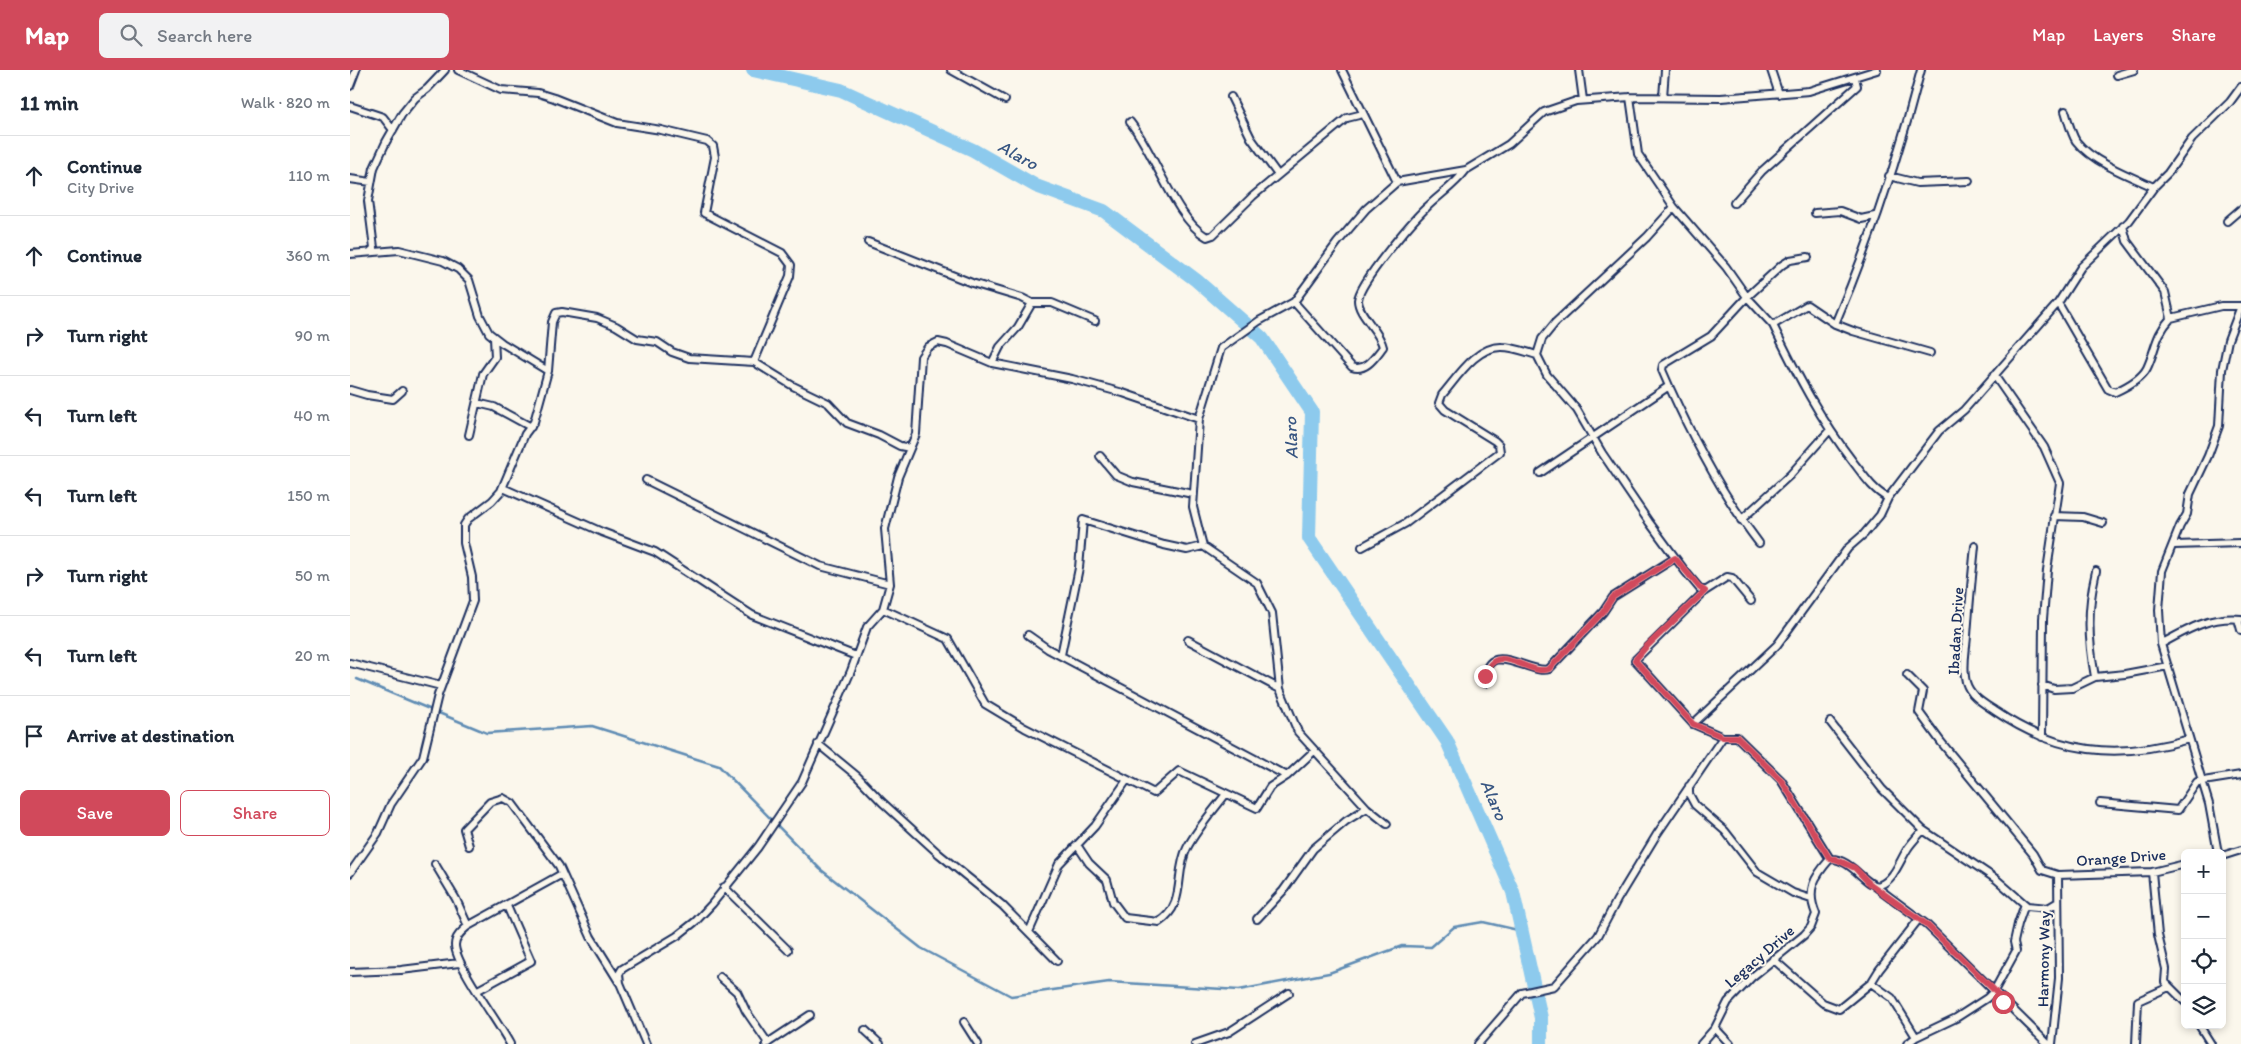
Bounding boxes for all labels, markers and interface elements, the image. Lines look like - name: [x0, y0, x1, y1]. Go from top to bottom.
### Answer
- search box: [99, 13, 449, 58]
- text: Map: [25, 21, 69, 50]
- icon: search: [117, 21, 145, 49]
- text: Search here: [157, 24, 252, 47]
- text: Map: [2032, 24, 2065, 46]
- text: Layers: [2093, 24, 2143, 46]
- text: Share: [2171, 24, 2216, 46]
- text: 11 min: [20, 90, 78, 115]
- text: Walk · 820 m: [241, 93, 330, 112]
- water label: Alaro: [994, 135, 1042, 175]
- text: Continue: [67, 155, 142, 178]
- icon: ahead: [20, 162, 48, 190]
- text: 110 m: [288, 166, 330, 185]
- text: City Drive: [67, 178, 134, 197]
- icon: ahead: [20, 242, 48, 270]
- text: Continue: [67, 244, 142, 267]
- text: 360 m: [286, 246, 330, 265]
- icon: right: [20, 322, 48, 350]
- text: Turn right: [67, 324, 148, 347]
- text: 90 m: [295, 326, 330, 345]
- icon: left: [20, 402, 48, 430]
- text: Turn left: [67, 404, 137, 427]
- text: 40 m: [293, 406, 330, 425]
- water label: Alaro: [1279, 416, 1303, 459]
- icon: left: [20, 482, 48, 510]
- text: Turn left: [67, 484, 137, 507]
- text: 150 m: [287, 486, 330, 505]
- icon: right: [20, 562, 48, 590]
- text: Turn right: [67, 564, 148, 587]
- text: 50 m: [295, 566, 330, 585]
- street label: Ibadan Drive: [1944, 587, 1967, 675]
- icon: left: [20, 642, 48, 670]
- text: Turn left: [67, 644, 137, 667]
- text: 20 m: [295, 646, 330, 665]
- route end: [1474, 665, 1497, 688]
- icon: arrive: [20, 722, 48, 750]
- text: Arrive at destination: [67, 724, 234, 747]
- water label: Alaro: [1476, 776, 1513, 824]
- button: Save: [20, 790, 170, 836]
- button: Share: [180, 790, 330, 836]
- street label: Orange Drive: [2075, 845, 2167, 870]
- map controls: [2181, 849, 2226, 1029]
- button: +: [2181, 849, 2226, 894]
- button: −: [2181, 894, 2226, 939]
- street label: Harmony Way: [2033, 910, 2054, 1007]
- street label: Legacy Drive: [1721, 921, 1798, 992]
- button: locate: [2181, 939, 2226, 984]
- button: layers: [2181, 984, 2226, 1029]
- route start: [1992, 991, 2015, 1014]

